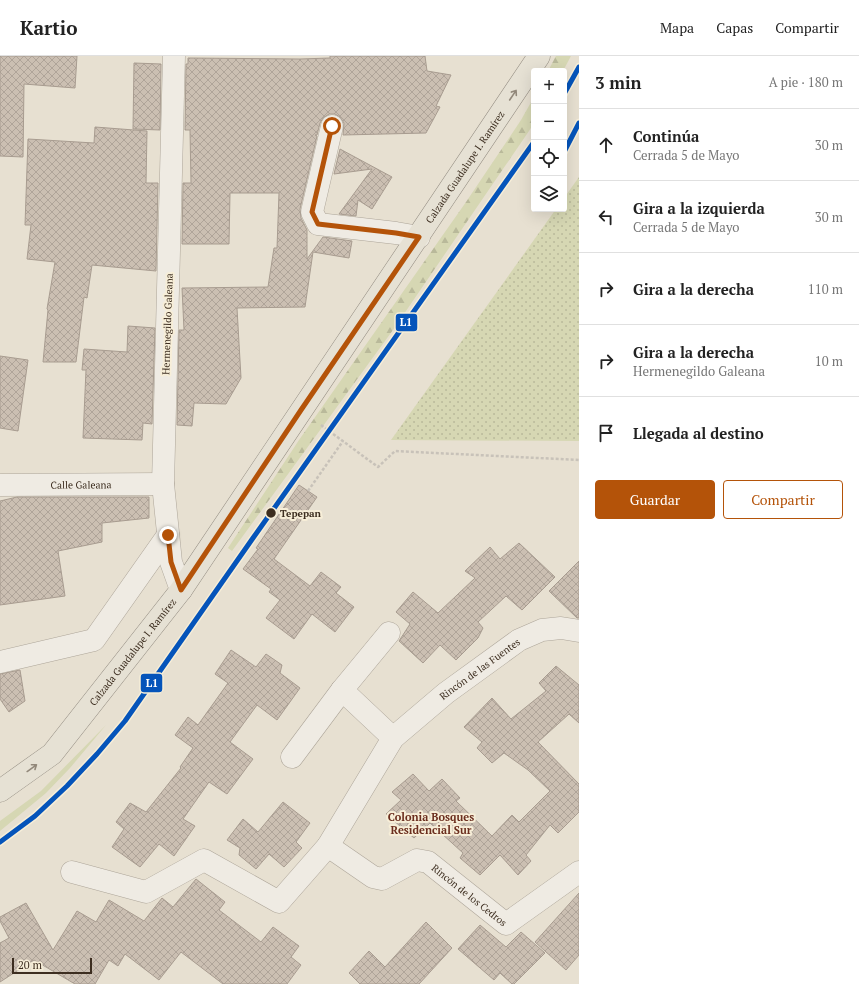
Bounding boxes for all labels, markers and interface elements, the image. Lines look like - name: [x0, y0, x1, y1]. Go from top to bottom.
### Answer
- text: Kartio: [20, 15, 77, 40]
- text: Mapa: [660, 18, 694, 37]
- text: Capas: [716, 18, 753, 37]
- text: Compartir: [775, 18, 839, 37]
- map controls: [531, 68, 567, 212]
- button: +: [531, 68, 567, 104]
- text: 3 min: [595, 71, 642, 94]
- text: A pie · 180 m: [769, 73, 843, 91]
- one-way arrow: [510, 89, 518, 101]
- button: −: [531, 104, 567, 140]
- street label: Calzada Guadalupe I. Ramírez: [423, 108, 508, 226]
- route start: [323, 117, 341, 135]
- text: Continúa: [633, 126, 699, 146]
- icon: ahead: [595, 134, 617, 156]
- text: 30 m: [815, 136, 843, 154]
- button: locate: [531, 140, 567, 176]
- text: Cerrada 5 de Mayo: [633, 146, 739, 164]
- button: layers: [531, 176, 567, 212]
- text: Gira a la izquierda: [633, 198, 765, 218]
- icon: left: [595, 206, 617, 228]
- text: 30 m: [815, 208, 843, 226]
- text: Cerrada 5 de Mayo: [633, 218, 739, 236]
- street label: Hermenegildo Galeana: [159, 273, 176, 375]
- icon: right: [595, 278, 617, 300]
- text: Gira a la derecha: [633, 279, 754, 299]
- text: 110 m: [808, 280, 843, 298]
- line badge: L1: [395, 313, 418, 332]
- text: L1: [400, 315, 412, 329]
- text: Gira a la derecha: [633, 342, 754, 362]
- icon: right: [595, 350, 617, 372]
- text: 10 m: [815, 352, 843, 370]
- text: Hermenegildo Galeana: [633, 362, 765, 380]
- icon: arrive: [595, 422, 617, 444]
- text: Llegada al destino: [633, 423, 764, 443]
- street label: Calle Galeana: [50, 478, 112, 492]
- button: Guardar: [595, 480, 715, 519]
- button: Compartir: [723, 480, 843, 519]
- marker: Tepepan: [264, 506, 278, 520]
- place label: Tepepan: [280, 507, 322, 520]
- route end: [159, 526, 177, 544]
- street label: Calzada Guadalupe I. Ramírez: [87, 596, 179, 708]
- street label: Rincón de las Fuentes: [437, 635, 523, 703]
- line badge: L1: [140, 673, 163, 693]
- text: L1: [146, 676, 158, 690]
- one-way arrow: [26, 764, 37, 773]
- district label: Colonia Bosques Residencial Sur: [388, 810, 474, 837]
- street label: Rincón de los Cedros: [429, 861, 509, 929]
- scale bar: [12, 956, 92, 975]
- text: 20 m: [18, 958, 42, 972]

